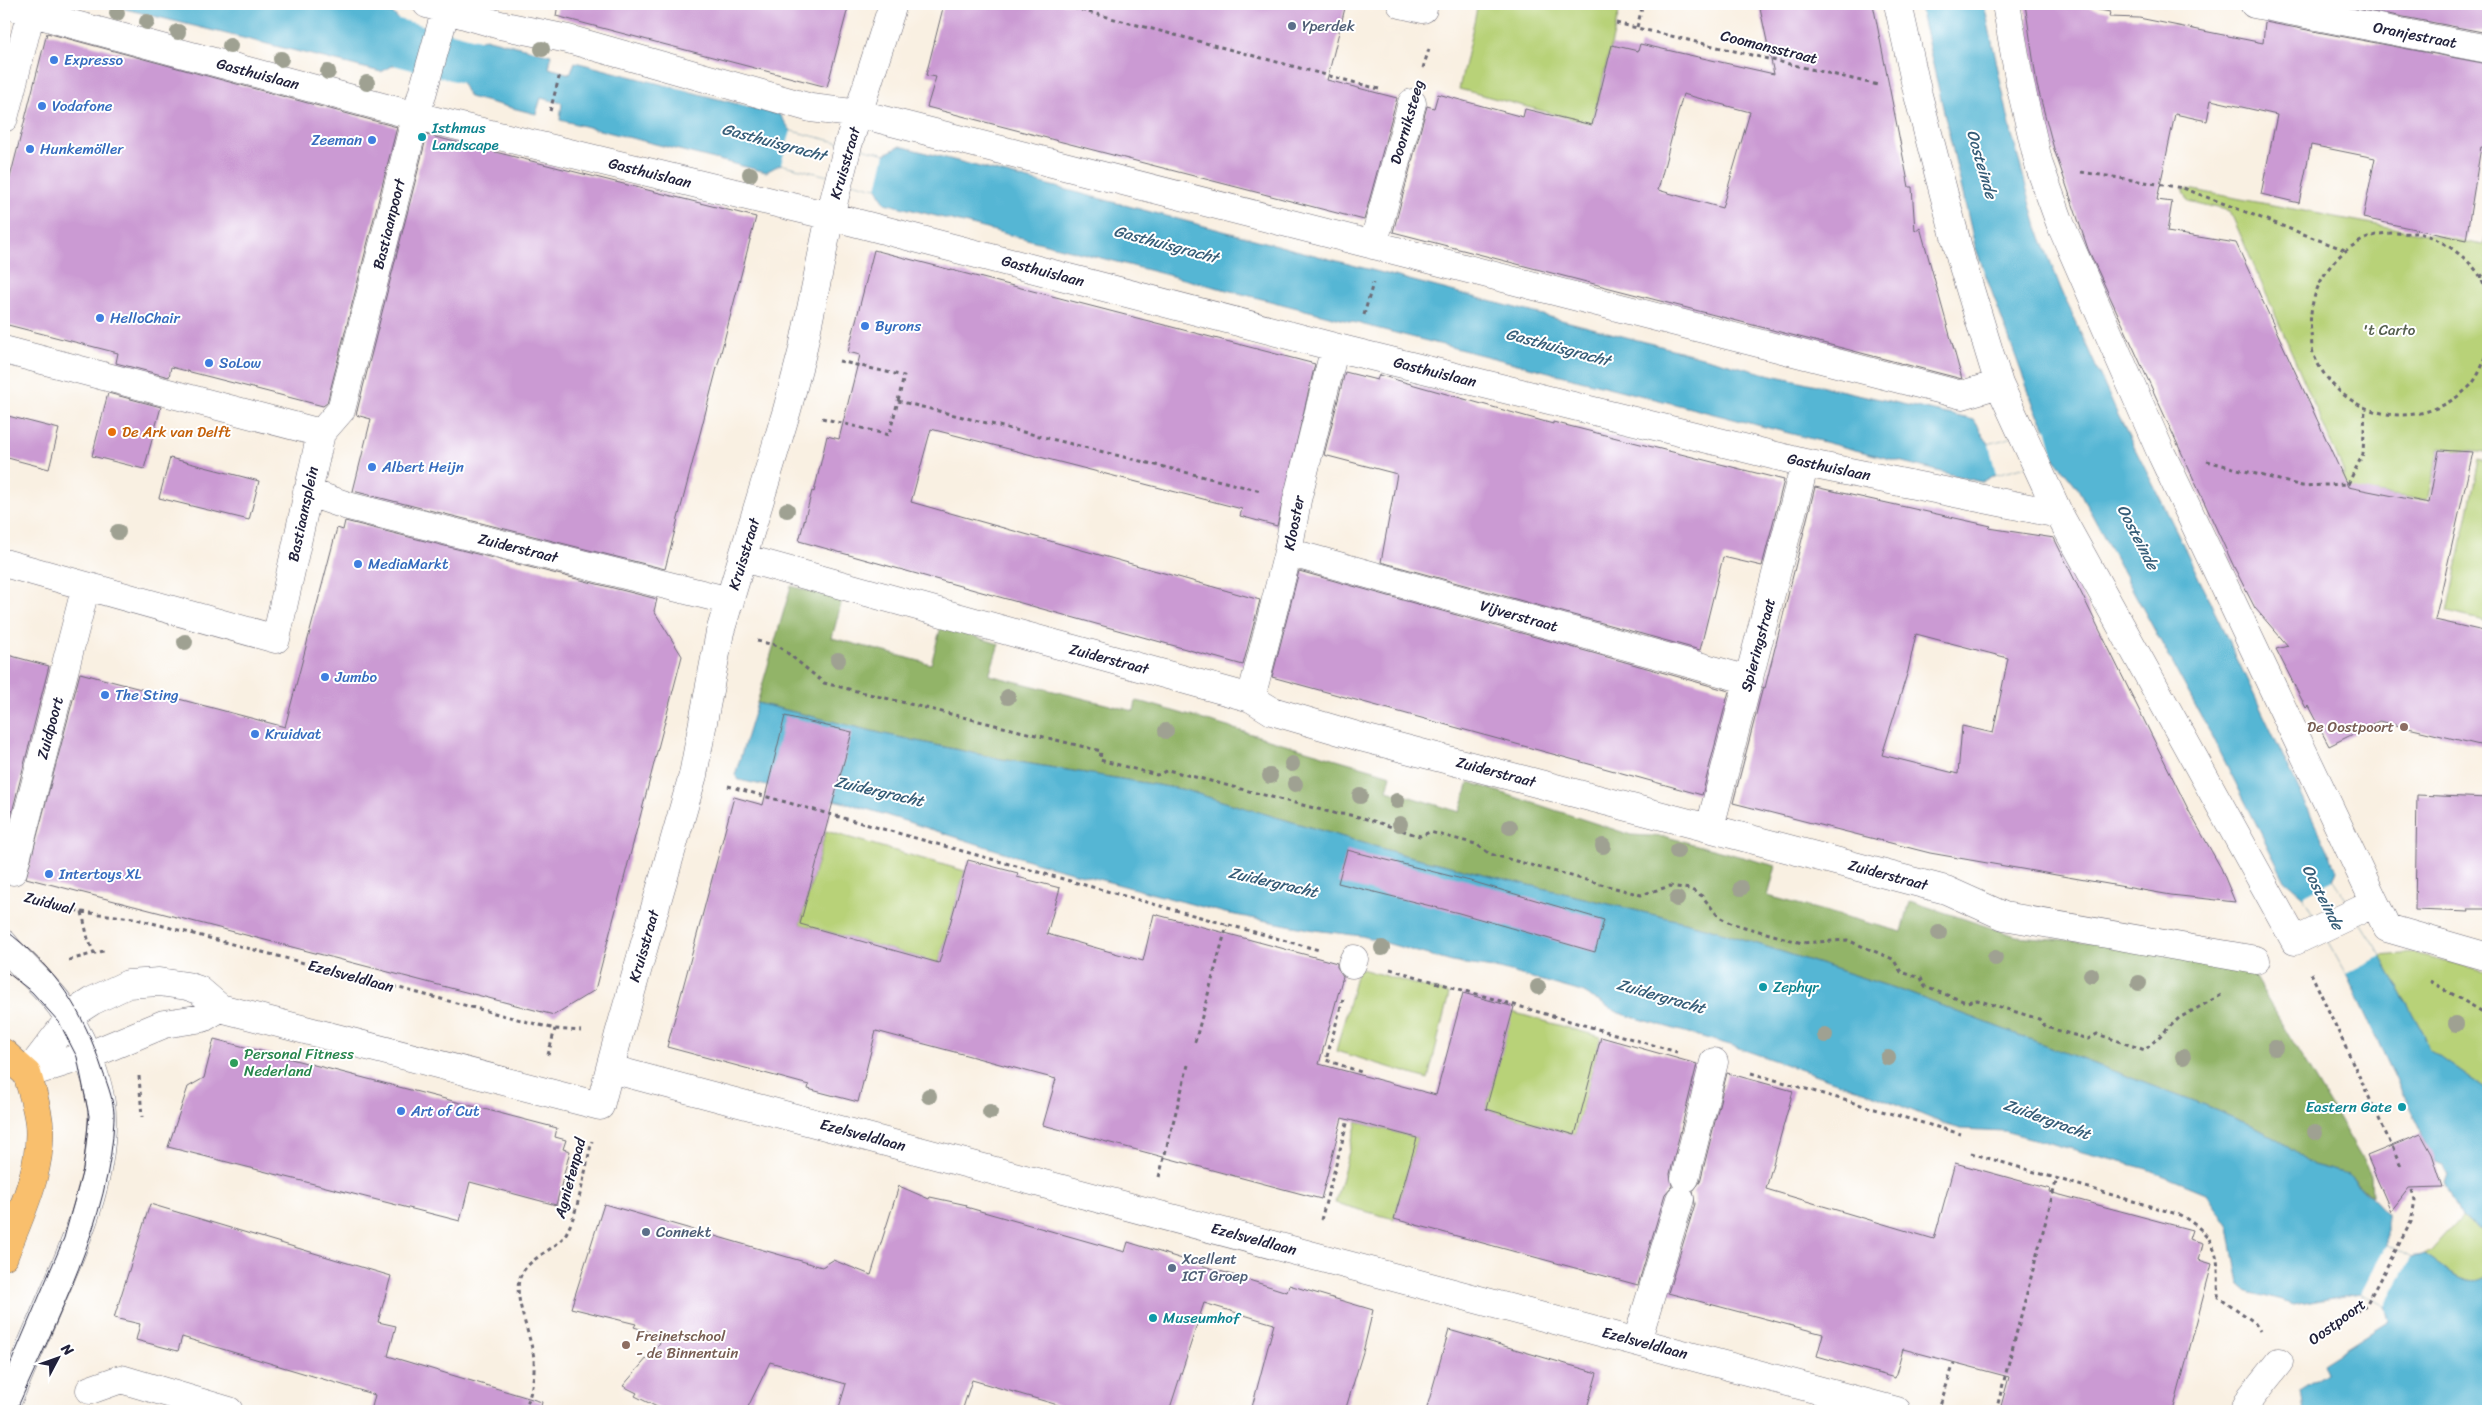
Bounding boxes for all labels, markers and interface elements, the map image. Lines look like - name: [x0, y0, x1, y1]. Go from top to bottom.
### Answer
- place label: Yperdek: [1302, 13, 1356, 39]
- street label: Oranjestraat: [2371, 14, 2460, 56]
- marker: Yperdek: [1286, 20, 1298, 32]
- street label: Coomansstraat: [1718, 22, 1821, 72]
- place label: Expresso: [64, 47, 124, 73]
- street label: Gasthuislaan: [214, 50, 302, 98]
- marker: Expresso: [48, 54, 60, 66]
- street label: Doorniksteeg: [1383, 77, 1431, 167]
- place label: Vodafone: [52, 93, 113, 119]
- marker: Vodafone: [36, 100, 48, 112]
- water label: Gasthuisgracht: [719, 114, 832, 170]
- place label: Isthmus Landscape: [431, 115, 499, 158]
- street label: Kruisstraat: [822, 123, 868, 202]
- water label: Oosteinde: [1958, 126, 2006, 204]
- place label: Zeeman: [311, 127, 362, 153]
- marker: Isthmus Landscape: [416, 131, 428, 143]
- marker: Zeeman: [366, 134, 378, 146]
- place label: Hunkemöller: [40, 136, 124, 162]
- marker: Hunkemöller: [24, 143, 36, 155]
- street label: Gasthuislaan: [606, 150, 694, 196]
- street label: Bastiaanpoort: [365, 175, 413, 272]
- water label: Gasthuisgracht: [1111, 216, 1224, 272]
- street label: Gasthuislaan: [999, 247, 1087, 295]
- place label: HelloChair: [110, 305, 180, 331]
- marker: HelloChair: [94, 312, 106, 324]
- place label: Byrons: [875, 313, 921, 339]
- park label: 't Carto: [2363, 317, 2416, 343]
- water label: Gasthuisgracht: [1503, 319, 1616, 375]
- marker: Byrons: [859, 320, 871, 332]
- street label: Gasthuislaan: [1391, 349, 1479, 395]
- place label: SoLow: [219, 350, 262, 376]
- marker: SoLow: [203, 357, 215, 369]
- place label: De Ark van Delft: [122, 419, 231, 445]
- marker: De Ark van Delft: [106, 426, 118, 438]
- street label: Gasthuislaan: [1785, 445, 1873, 489]
- place label: Albert Heijn: [381, 454, 464, 480]
- marker: Albert Heijn: [366, 461, 378, 473]
- street label: Bastiaansplein: [280, 464, 326, 564]
- street label: Klooster: [1276, 493, 1312, 552]
- water label: Oosteinde: [2109, 499, 2168, 577]
- street label: Kruisstraat: [721, 514, 768, 593]
- street label: Zuiderstraat: [475, 526, 562, 571]
- place label: MediaMarkt: [368, 551, 449, 577]
- marker: MediaMarkt: [352, 558, 364, 570]
- street label: Vijverstraat: [1477, 592, 1561, 640]
- street label: Spieringstraat: [1733, 595, 1783, 695]
- street label: Zuiderstraat: [1066, 636, 1153, 682]
- place label: Jumbo: [334, 664, 378, 690]
- marker: Jumbo: [319, 671, 331, 683]
- place label: The Sting: [115, 682, 179, 708]
- marker: The Sting: [99, 689, 111, 701]
- street label: Zuidpoort: [29, 693, 71, 762]
- place label: De Oostpoort: [2307, 714, 2394, 740]
- place label: Kruidvat: [265, 721, 322, 747]
- marker: De Oostpoort: [2398, 721, 2410, 733]
- marker: Kruidvat: [249, 728, 261, 740]
- street label: Zuiderstraat: [1453, 749, 1540, 795]
- water label: Zuidergracht: [832, 767, 928, 816]
- street label: Zuiderstraat: [1845, 852, 1932, 898]
- water label: Zuidergracht: [1226, 858, 1322, 907]
- water label: Oosteinde: [2294, 859, 2353, 937]
- place label: Intertoys XL: [58, 861, 142, 887]
- marker: Intertoys XL: [43, 868, 55, 880]
- street label: Zuidwal: [21, 884, 77, 922]
- street label: Kruisstraat: [621, 906, 667, 985]
- street label: Ezelsveldlaan: [305, 952, 397, 1000]
- water label: Zuidergracht: [1614, 970, 1710, 1023]
- place label: Zephyr: [1773, 974, 1819, 1000]
- marker: Zephyr: [1757, 981, 1769, 993]
- place label: Personal Fitness Nederland: [244, 1041, 354, 1084]
- marker: Personal Fitness Nederland: [228, 1057, 240, 1069]
- water label: Zuidergracht: [2000, 1090, 2096, 1149]
- place label: Eastern Gate: [2306, 1094, 2392, 1120]
- place label: Art of Cut: [410, 1098, 480, 1124]
- marker: Eastern Gate: [2396, 1101, 2408, 1113]
- marker: Art of Cut: [395, 1105, 407, 1117]
- street label: Ezelsveldlaan: [817, 1111, 909, 1159]
- street label: Agnietenpad: [547, 1134, 593, 1222]
- street label: Ezelsveldlaan: [1208, 1215, 1300, 1263]
- place label: Connekt: [656, 1219, 712, 1245]
- marker: Connekt: [640, 1226, 652, 1238]
- place label: Xcellent ICT Groep: [1181, 1246, 1248, 1289]
- marker: Xcellent ICT Groep: [1166, 1262, 1178, 1274]
- street label: Oostpoort: [2302, 1292, 2372, 1352]
- place label: Museumhof: [1163, 1305, 1242, 1331]
- marker: Museumhof: [1147, 1312, 1159, 1324]
- street label: Ezelsveldlaan: [1599, 1319, 1691, 1367]
- place label: Freinetschool - de Binnentuin: [636, 1323, 738, 1366]
- north arrow: [32, 1332, 82, 1382]
- text: N: [54, 1337, 80, 1362]
- marker: Freinetschool - de Binnentuin: [620, 1339, 632, 1351]

